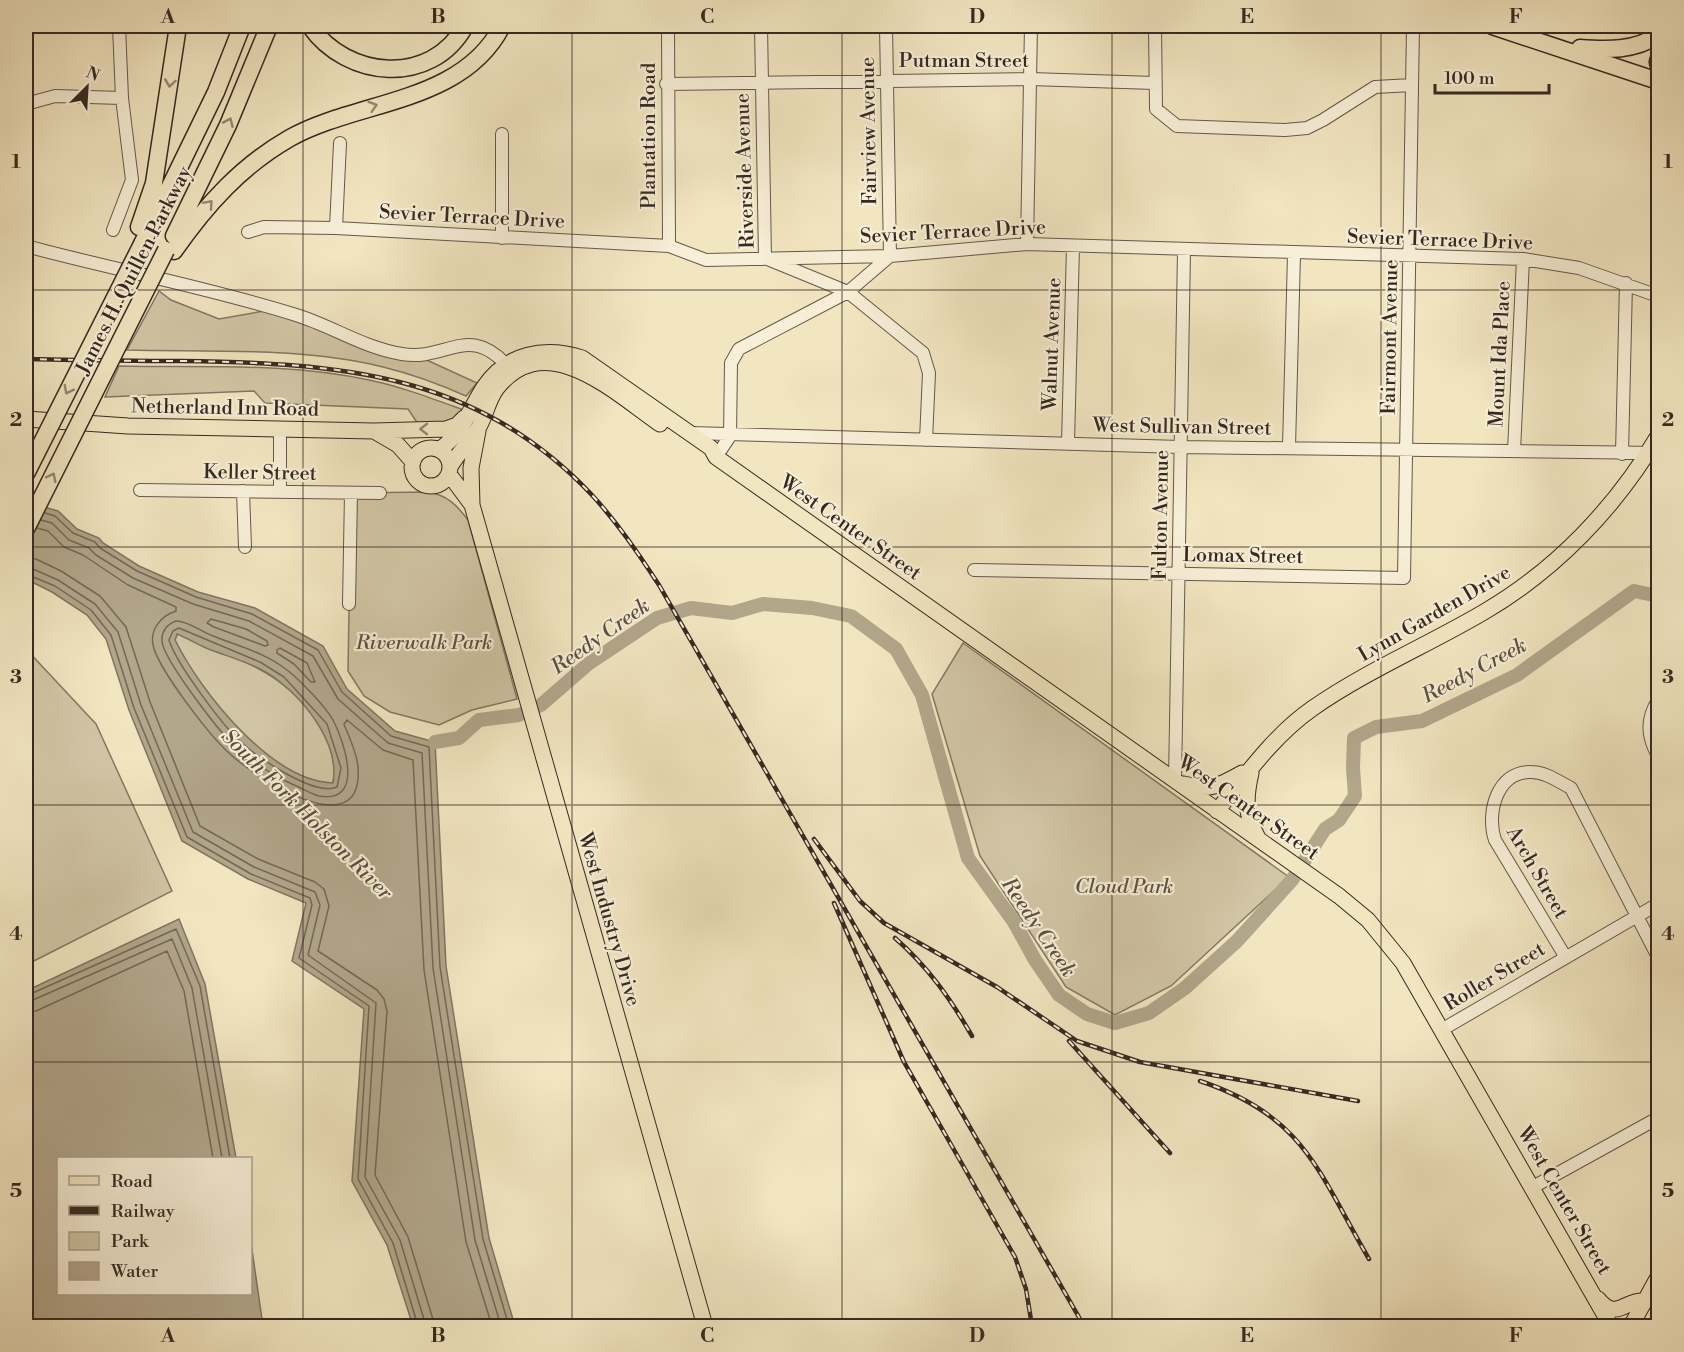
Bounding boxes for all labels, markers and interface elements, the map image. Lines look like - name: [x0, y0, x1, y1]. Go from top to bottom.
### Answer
- text: A: [160, 5, 176, 30]
- text: B: [430, 5, 446, 30]
- text: C: [700, 5, 714, 30]
- text: D: [969, 5, 985, 30]
- text: E: [1240, 5, 1254, 30]
- text: F: [1509, 5, 1523, 30]
- street label: Putman Street: [899, 49, 1029, 74]
- north arrow: [57, 57, 117, 117]
- street label: Fairview Avenue: [856, 57, 883, 205]
- scale bar: [1435, 57, 1549, 95]
- street label: Plantation Road: [637, 62, 662, 209]
- text: N: [83, 63, 103, 86]
- text: 100 m: [1444, 67, 1495, 90]
- one-way arrow: [164, 79, 176, 88]
- street label: Riverside Avenue: [730, 93, 761, 249]
- one-way arrow: [368, 101, 378, 113]
- one-way arrow: [222, 118, 234, 129]
- text: 1: [11, 150, 21, 175]
- text: 1: [1663, 150, 1673, 175]
- street label: James H. Quillen Parkway: [70, 162, 198, 380]
- one-way arrow: [202, 200, 213, 211]
- street label: Sevier Terrace Drive: [378, 200, 566, 235]
- street label: Sevier Terrace Drive: [859, 215, 1047, 250]
- street label: Sevier Terrace Drive: [1346, 225, 1533, 256]
- street label: Fairmont Avenue: [1377, 259, 1404, 415]
- street label: Walnut Avenue: [1038, 277, 1067, 412]
- street label: Mount Ida Place: [1484, 280, 1517, 428]
- one-way arrow: [63, 384, 75, 395]
- street label: Netherland Inn Road: [131, 394, 320, 423]
- text: 2: [10, 408, 22, 433]
- text: 2: [1662, 408, 1674, 433]
- street label: West Sullivan Street: [1091, 413, 1272, 442]
- one-way arrow: [420, 423, 429, 436]
- street label: Fulton Avenue: [1148, 450, 1175, 580]
- street label: Keller Street: [203, 460, 317, 487]
- street label: West Center Street: [774, 470, 926, 586]
- one-way arrow: [45, 472, 56, 483]
- street label: Lomax Street: [1182, 543, 1304, 570]
- street label: Lynn Garden Drive: [1354, 560, 1516, 668]
- water label: Reedy Creek: [545, 593, 655, 681]
- park label: Riverwalk Park: [355, 631, 492, 656]
- water label: Reedy Creek: [1417, 632, 1531, 710]
- text: 3: [10, 665, 22, 690]
- text: 3: [1662, 665, 1674, 690]
- water label: South Fork Holston River: [215, 724, 398, 906]
- street label: West Center Street: [1172, 750, 1324, 866]
- street label: Arch Street: [1500, 821, 1573, 923]
- street label: West Industry Drive: [572, 829, 645, 1009]
- water label: Reedy Creek: [995, 872, 1081, 982]
- park label: Cloud Park: [1075, 875, 1173, 900]
- text: 4: [9, 922, 23, 947]
- text: 4: [1661, 922, 1675, 947]
- street label: Roller Street: [1440, 937, 1550, 1017]
- street label: West Center Street: [1511, 1121, 1616, 1279]
- legend: [57, 1157, 252, 1295]
- text: Road: [111, 1170, 154, 1193]
- text: 5: [10, 1179, 22, 1204]
- text: 5: [1662, 1179, 1674, 1204]
- text: Railway: [111, 1200, 175, 1223]
- text: Park: [111, 1230, 150, 1253]
- text: Water: [110, 1260, 159, 1283]
- text: A: [160, 1324, 176, 1349]
- text: B: [430, 1324, 446, 1349]
- text: C: [700, 1324, 714, 1349]
- text: D: [969, 1324, 985, 1349]
- text: E: [1240, 1324, 1254, 1349]
- text: F: [1509, 1324, 1523, 1349]

